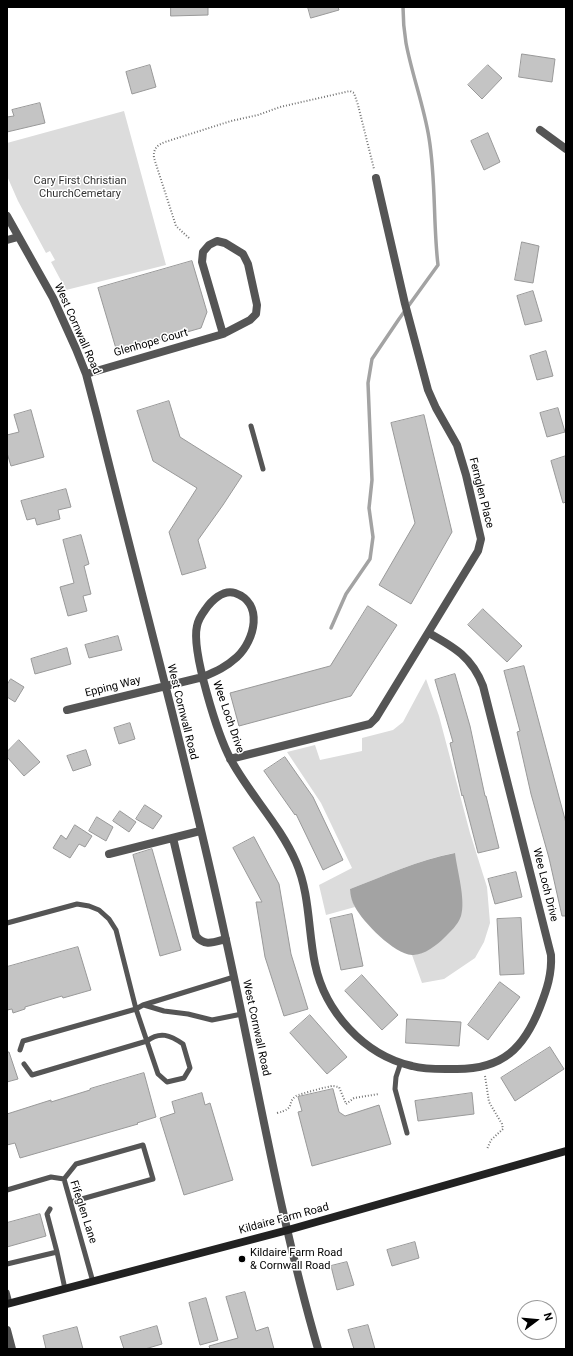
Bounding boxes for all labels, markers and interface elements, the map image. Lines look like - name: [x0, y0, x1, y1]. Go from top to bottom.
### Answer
- park label: Cary First Christian ChurchCemetary: [33, 174, 127, 200]
- street label: West Cornwall Road: [51, 281, 103, 377]
- street label: Glenhope Court: [113, 326, 189, 360]
- street label: Fernglen Place: [466, 456, 496, 530]
- street label: West Cornwall Road: [164, 663, 200, 761]
- street label: Epping Way: [84, 674, 142, 700]
- street label: Wee Loch Drive: [209, 679, 247, 755]
- street label: Wee Loch Drive: [529, 847, 561, 923]
- street label: West Cornwall Road: [239, 979, 273, 1077]
- street label: Fifeglen Lane: [67, 1179, 99, 1245]
- street label: Kildaire Farm Road: [238, 1201, 330, 1237]
- place label: Kildaire Farm Road & Cornwall Road: [250, 1246, 343, 1272]
- marker: Kildaire Farm Road & Cornwall Road: [237, 1254, 247, 1264]
- north arrow: [517, 1300, 557, 1340]
- text: N: [541, 1311, 555, 1322]

